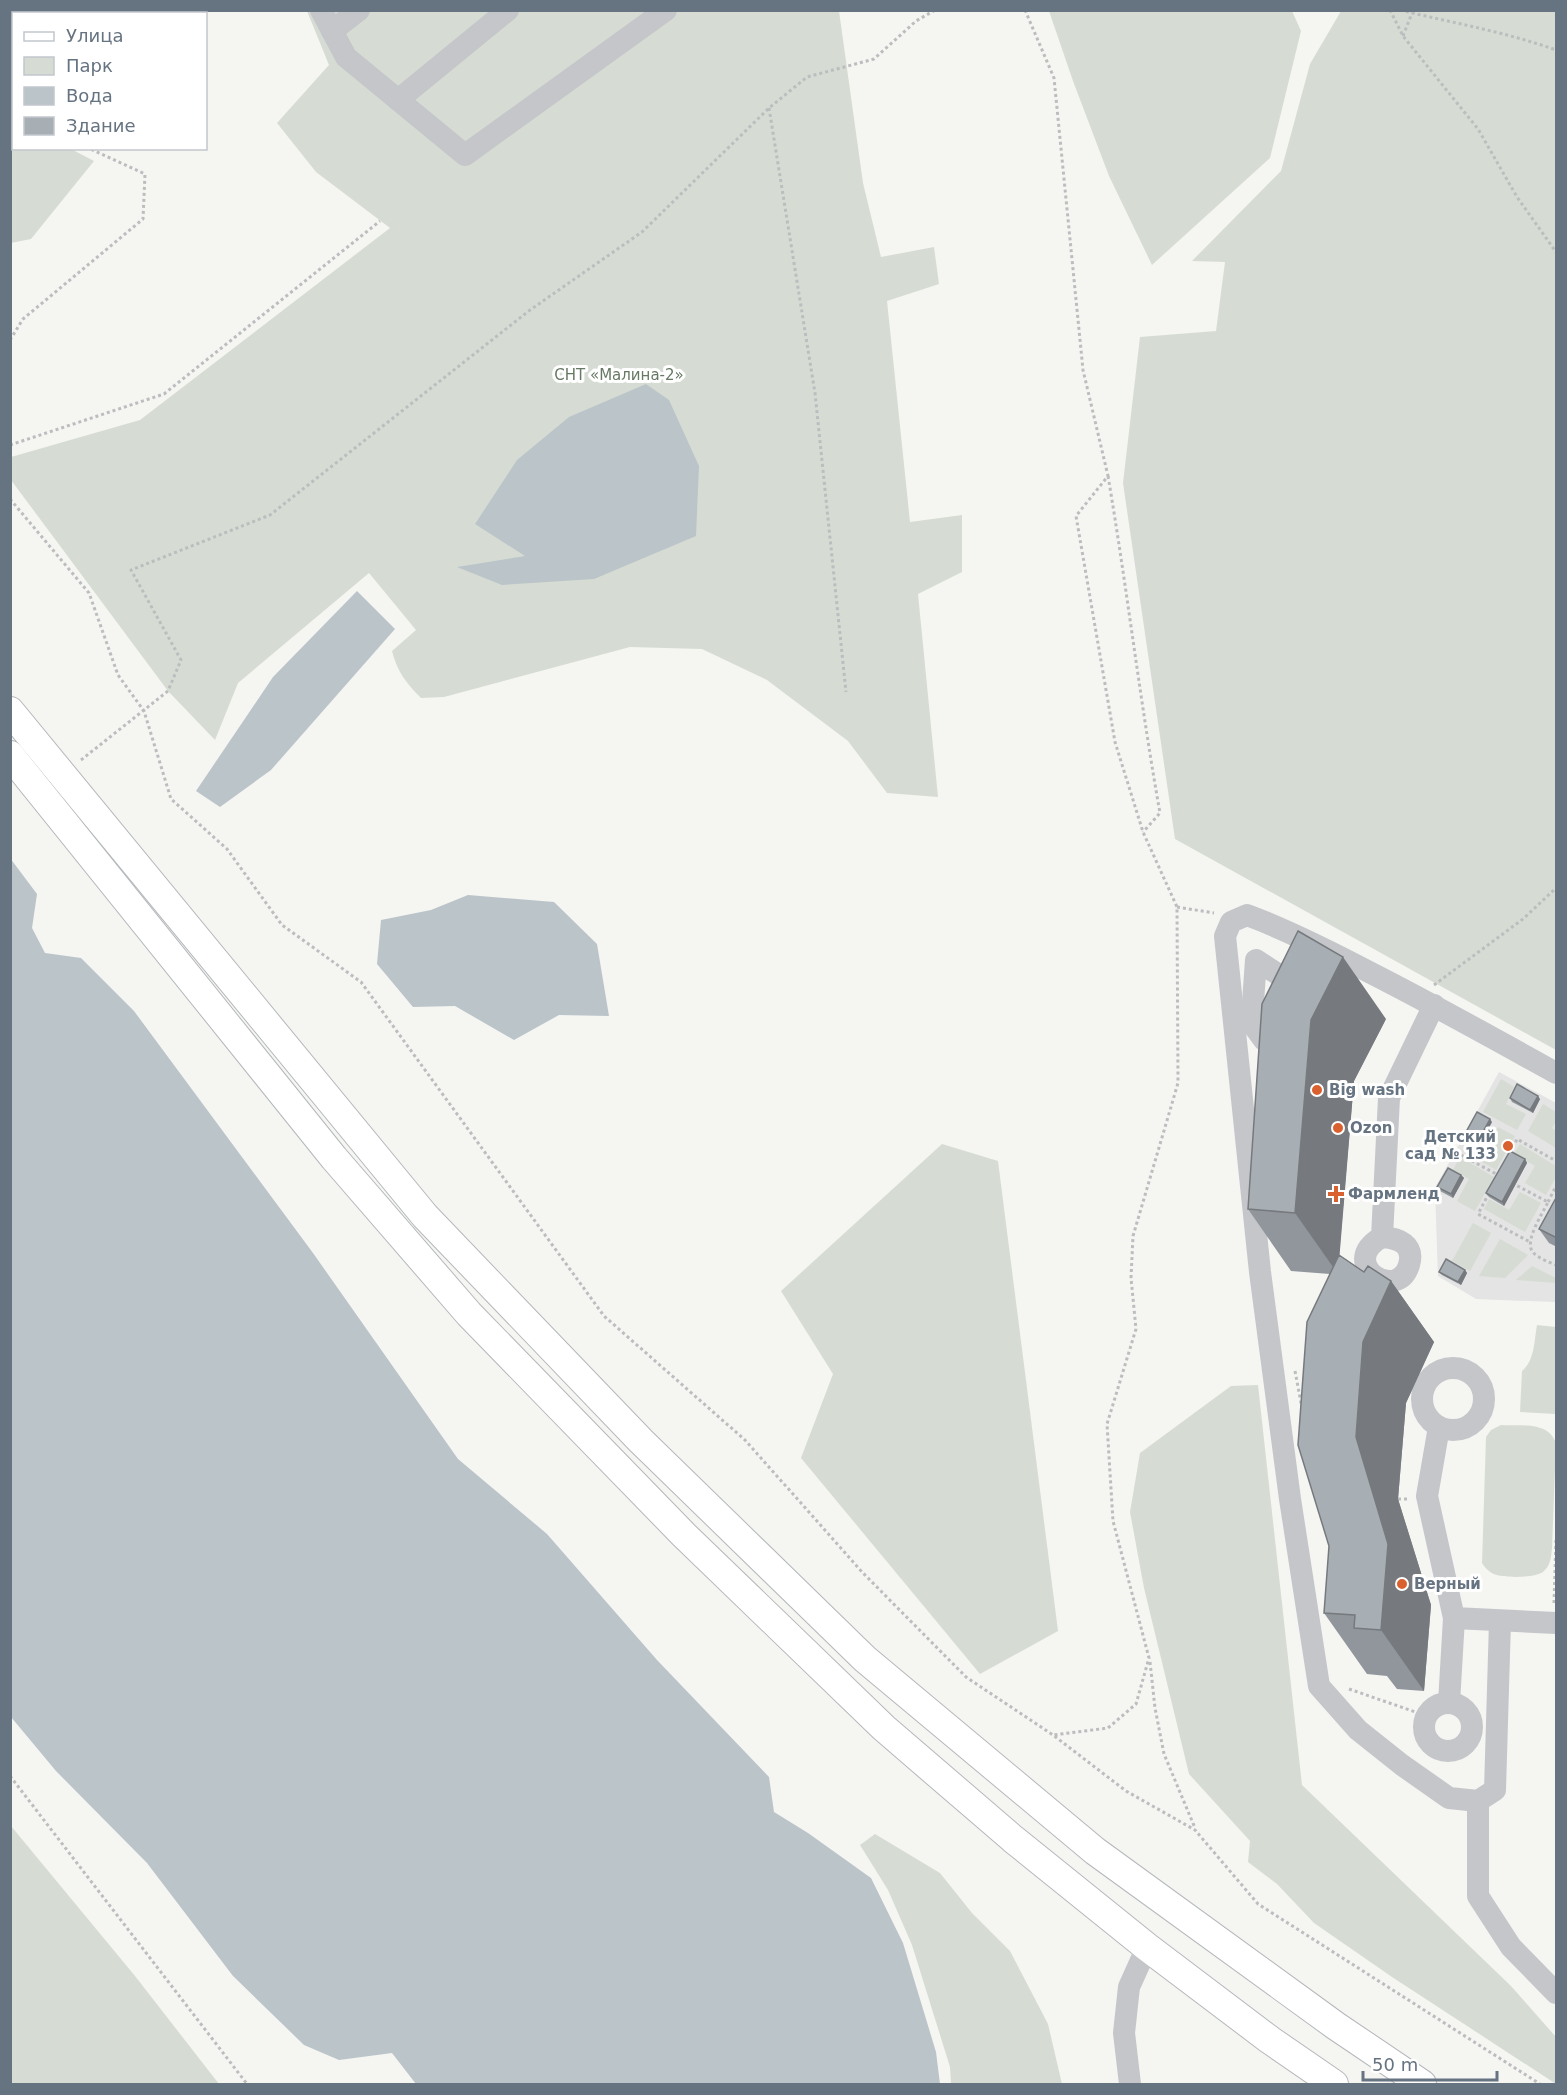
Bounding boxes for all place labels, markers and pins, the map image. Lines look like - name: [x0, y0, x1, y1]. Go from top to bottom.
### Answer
- place label: Big wash: [1329, 1081, 1405, 1099]
- marker: Big wash: [1310, 1083, 1324, 1097]
- place label: Ozon: [1350, 1119, 1392, 1137]
- marker: Ozon: [1331, 1121, 1345, 1135]
- place label: Детский сад № 133: [1405, 1128, 1496, 1163]
- marker: Детский сад № 133: [1501, 1139, 1515, 1153]
- place label: Фармленд: [1348, 1185, 1440, 1203]
- marker: Фармленд: [1329, 1187, 1343, 1201]
- place label: Верный: [1414, 1575, 1481, 1593]
- marker: Верный: [1395, 1577, 1409, 1591]

